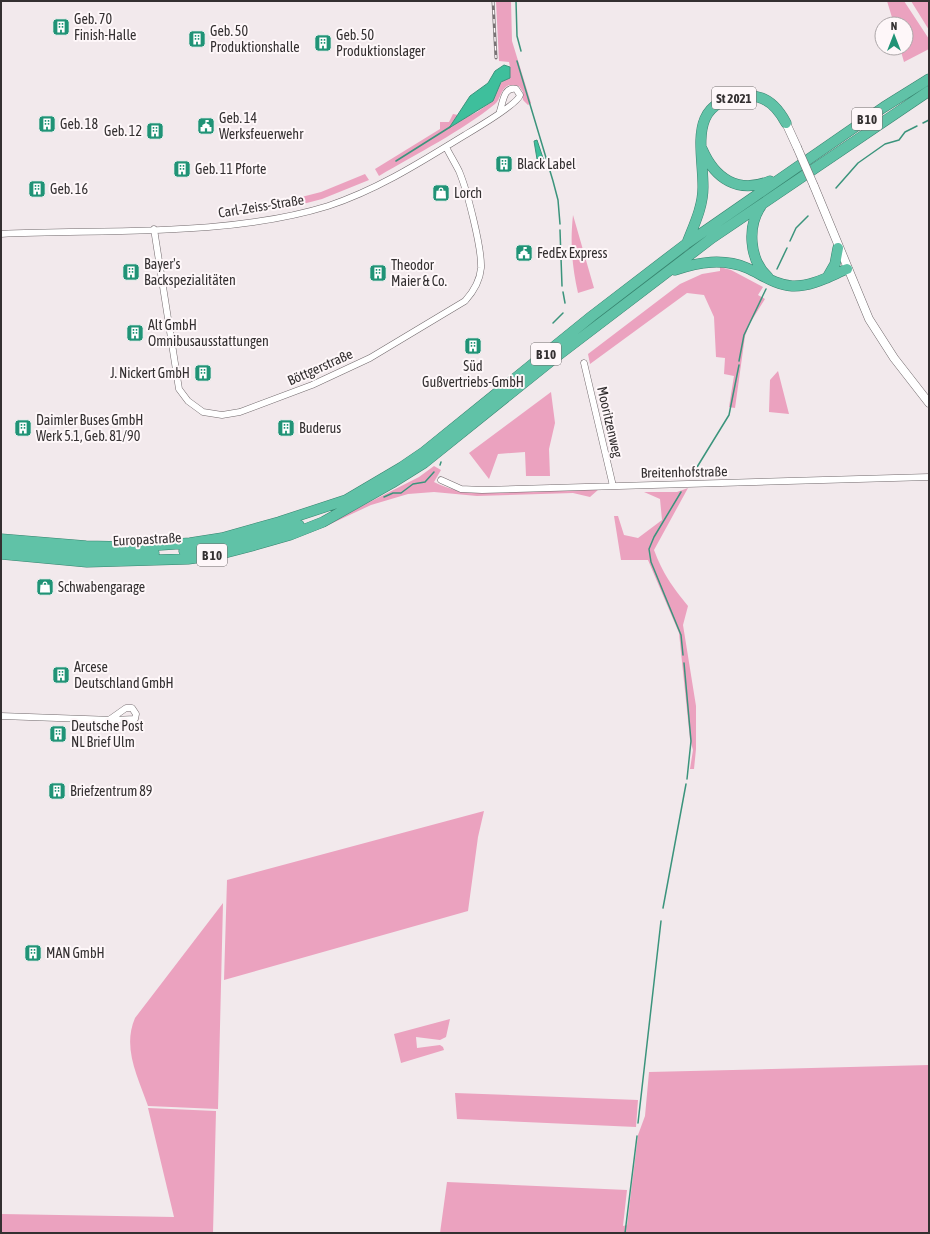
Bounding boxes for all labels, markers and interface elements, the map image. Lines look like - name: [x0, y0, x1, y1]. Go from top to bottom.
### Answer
- place label: Geb. 70 Finish-Halle: [74, 11, 136, 43]
- north arrow: [874, 16, 914, 56]
- building icon: Geb. 70 Finish-Halle: [51, 17, 71, 37]
- text: N: [891, 20, 897, 32]
- place label: Geb. 50 Produktionshalle: [210, 23, 300, 55]
- place label: Geb. 50 Produktionslager: [336, 27, 426, 59]
- building icon: Geb. 50 Produktionshalle: [187, 29, 207, 49]
- building icon: Geb. 50 Produktionslager: [313, 33, 333, 53]
- road number: St 2021: [712, 87, 756, 109]
- road number: B 10: [852, 108, 882, 130]
- place label: Geb. 14 Werksfeuerwehr: [219, 110, 304, 142]
- building icon: Geb. 18: [37, 114, 57, 134]
- place label: Geb. 18: [60, 116, 98, 132]
- public building icon: Geb. 14 Werksfeuerwehr: [196, 116, 216, 136]
- building icon: Geb. 12: [145, 121, 165, 141]
- place label: Geb. 12: [104, 123, 142, 139]
- building icon: Black Label: [494, 154, 514, 174]
- place label: Black Label: [517, 156, 576, 172]
- building icon: Geb. 11 Pforte: [172, 159, 192, 179]
- place label: Geb. 11 Pforte: [195, 161, 266, 177]
- building icon: Geb. 16: [27, 179, 47, 199]
- place label: Geb. 16: [50, 181, 88, 197]
- shop icon: Lorch: [431, 183, 451, 203]
- place label: Lorch: [454, 185, 482, 201]
- street label: Carl-Zeiss-Straße: [217, 191, 305, 221]
- public building icon: FedEx Express: [514, 243, 534, 263]
- place label: FedEx Express: [537, 245, 608, 261]
- place label: Bayer's Backspezialitäten: [144, 256, 236, 288]
- place label: Theodor Maier & Co.: [391, 257, 447, 289]
- building icon: Bayer's Backspezialitäten: [121, 262, 141, 282]
- building icon: Theodor Maier & Co.: [368, 263, 388, 283]
- place label: Alt GmbH Omnibusausstattungen: [148, 317, 269, 349]
- building icon: Alt GmbH Omnibusausstattungen: [125, 323, 145, 343]
- building icon: Süd Gußvertriebs-GmbH: [463, 336, 483, 356]
- road number: B 10: [531, 343, 561, 365]
- street label: Böttgerstraße: [285, 346, 355, 388]
- place label: Süd Gußvertriebs-GmbH: [422, 358, 524, 390]
- building icon: J. Nickert GmbH: [193, 363, 213, 383]
- place label: J. Nickert GmbH: [110, 365, 190, 381]
- street label: Mooritzenweg: [594, 385, 626, 459]
- place label: Daimler Buses GmbH Werk 5.1, Geb. 81/90: [36, 412, 143, 444]
- building icon: Daimler Buses GmbH Werk 5.1, Geb. 81/90: [13, 418, 33, 438]
- building icon: Buderus: [276, 418, 296, 438]
- place label: Buderus: [299, 420, 341, 436]
- street label: Breitenhofstraße: [640, 463, 728, 481]
- street label: Europastraße: [112, 529, 182, 549]
- road number: B 10: [197, 544, 227, 566]
- shop icon: Schwabengarage: [35, 577, 55, 597]
- place label: Schwabengarage: [58, 579, 145, 595]
- place label: Arcese Deutschland GmbH: [74, 659, 174, 691]
- building icon: Arcese Deutschland GmbH: [51, 665, 71, 685]
- place label: Deutsche Post NL Brief Ulm: [71, 718, 143, 750]
- building icon: Deutsche Post NL Brief Ulm: [48, 724, 68, 744]
- building icon: Briefzentrum 89: [47, 781, 67, 801]
- place label: Briefzentrum 89: [70, 783, 152, 799]
- building icon: MAN GmbH: [23, 943, 43, 963]
- place label: MAN GmbH: [46, 945, 105, 961]

